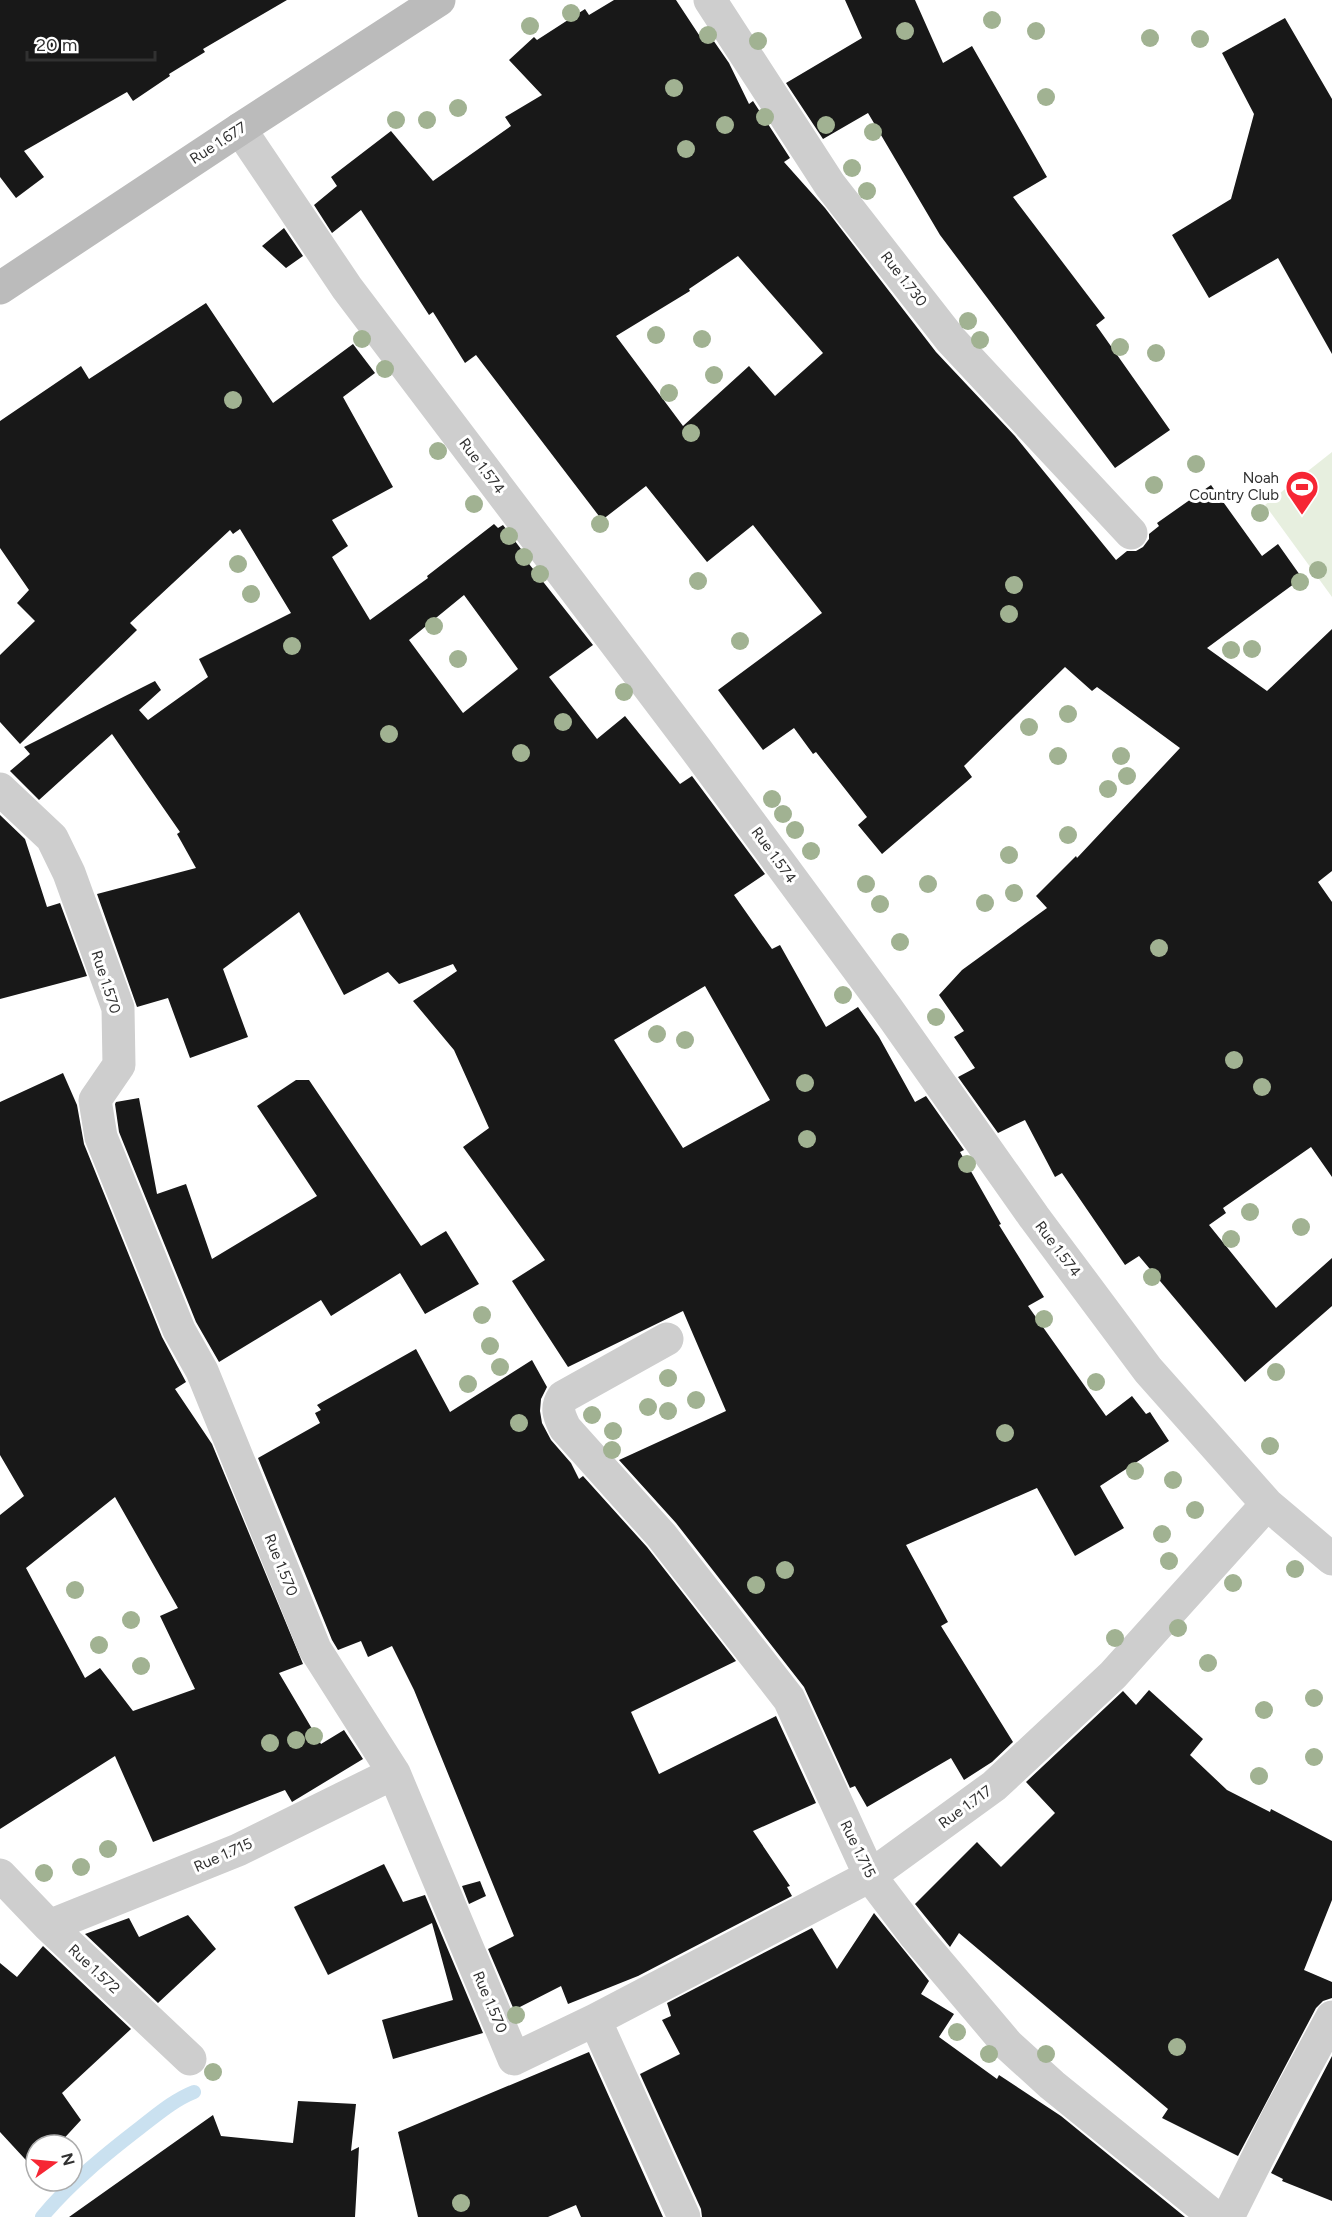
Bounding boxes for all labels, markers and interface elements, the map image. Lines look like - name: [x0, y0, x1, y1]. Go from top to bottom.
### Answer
- scale bar: [27, 24, 154, 62]
- text: 20 m: [36, 34, 77, 56]
- street label: Rue 1.677: [186, 118, 250, 168]
- street label: Rue 1.730: [877, 248, 931, 310]
- street label: Rue 1.574: [455, 435, 509, 497]
- place label: Noah Country Club: [1189, 469, 1279, 504]
- sports icon: Noah Country Club: [1284, 469, 1320, 516]
- street label: Rue 1.574: [748, 823, 800, 887]
- street label: Rue 1.570: [87, 948, 125, 1016]
- street label: Rue 1.574: [1031, 1218, 1085, 1280]
- street label: Rue 1.570: [260, 1531, 302, 1599]
- street label: Rue 1.717: [935, 1782, 995, 1832]
- street label: Rue 1.715: [836, 1817, 880, 1881]
- street label: Rue 1.715: [191, 1834, 255, 1876]
- street label: Rue 1.572: [64, 1941, 124, 1997]
- street label: Rue 1.570: [469, 1968, 511, 2036]
- north arrow: [24, 2133, 84, 2193]
- text: N: [57, 2151, 79, 2168]

